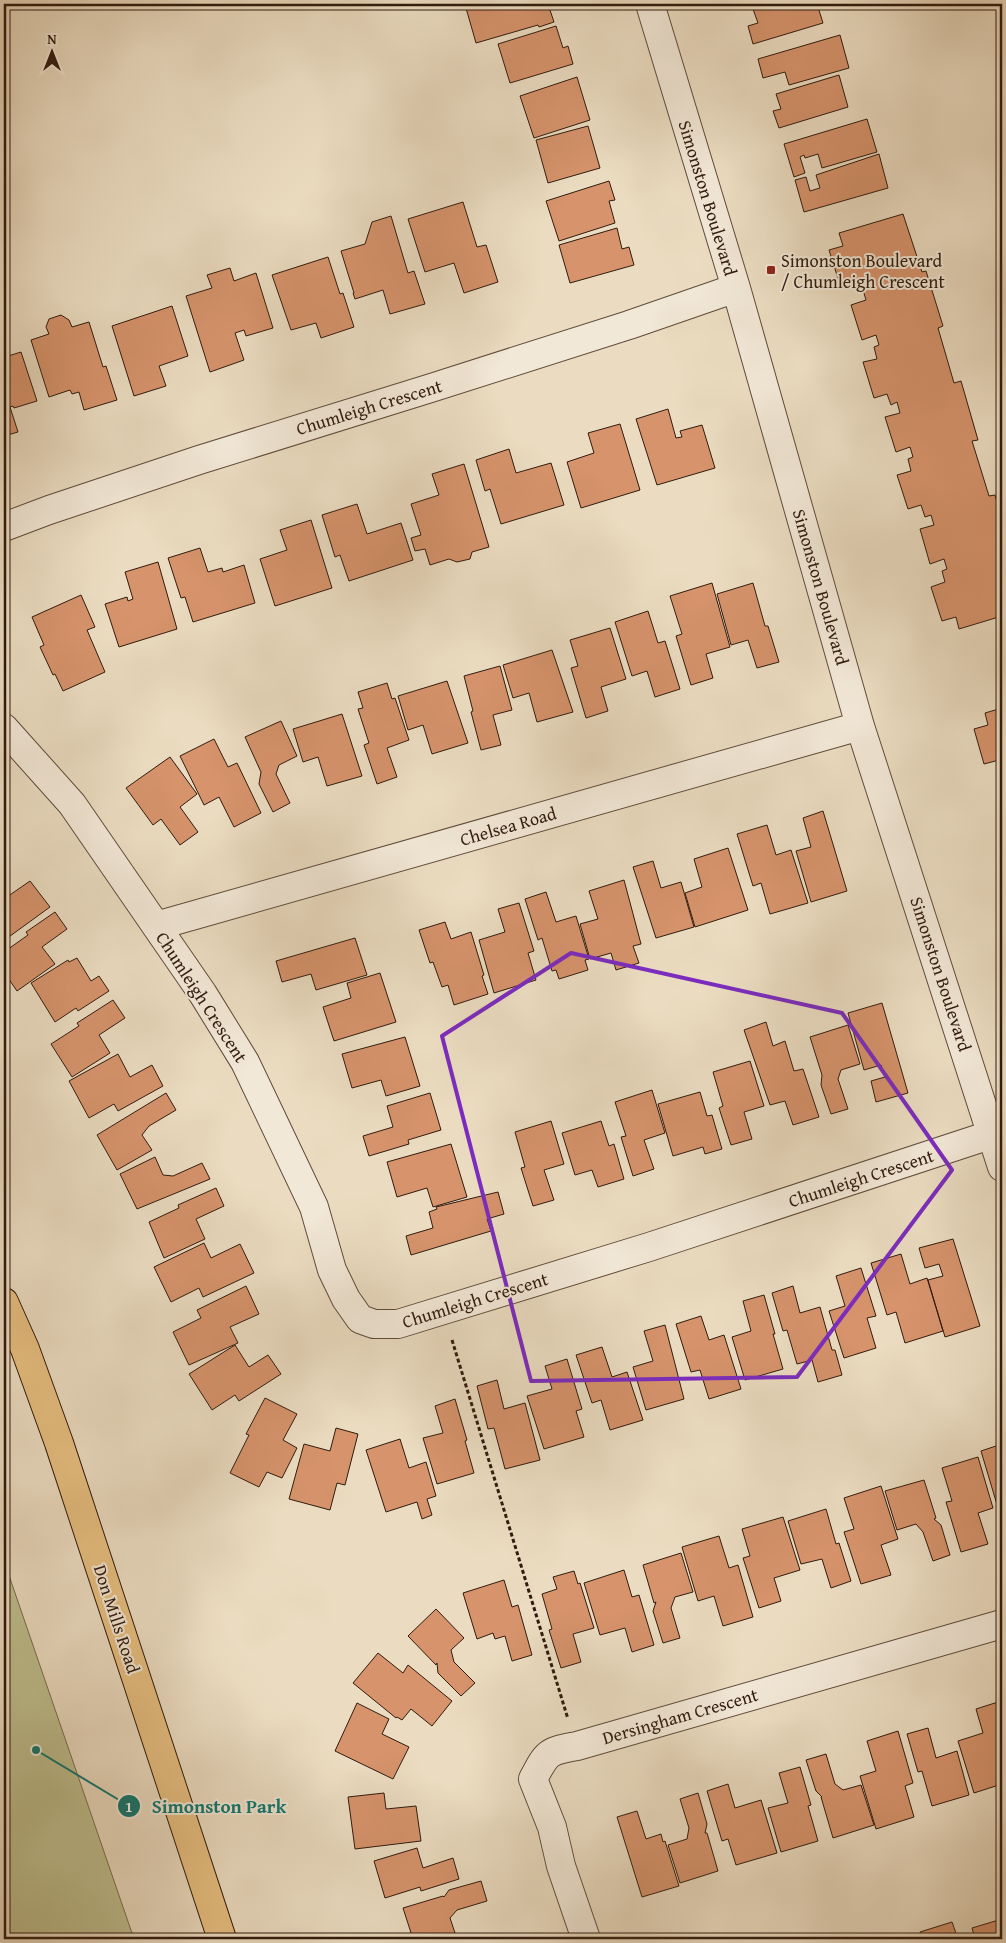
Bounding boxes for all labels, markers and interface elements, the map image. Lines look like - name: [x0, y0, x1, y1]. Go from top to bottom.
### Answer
- north arrow: [28, 28, 78, 78]
- text: N: [47, 29, 57, 49]
- street label: Simonston Boulevard: [672, 117, 745, 279]
- place label: Simonston Boulevard / Chumleigh Crescent: [781, 247, 945, 295]
- marker: Simonston Boulevard / Chumleigh Crescent: [765, 264, 777, 276]
- street label: Chumleigh Crescent: [293, 372, 446, 442]
- street label: Simonston Boulevard: [786, 506, 856, 669]
- street label: Chelsea Road: [457, 799, 560, 853]
- street label: Simonston Boulevard: [903, 893, 979, 1055]
- street label: Chumleigh Crescent: [149, 926, 255, 1068]
- street label: Chumleigh Crescent: [785, 1142, 938, 1214]
- street label: Chumleigh Crescent: [399, 1265, 552, 1335]
- street label: Don Mills Road: [87, 1561, 147, 1677]
- street label: Dersingham Crescent: [599, 1681, 762, 1751]
- callout: Simonston Park: [117, 1789, 296, 1823]
- text: Simonston Park: [152, 1792, 287, 1820]
- text: 1: [125, 1796, 133, 1817]

